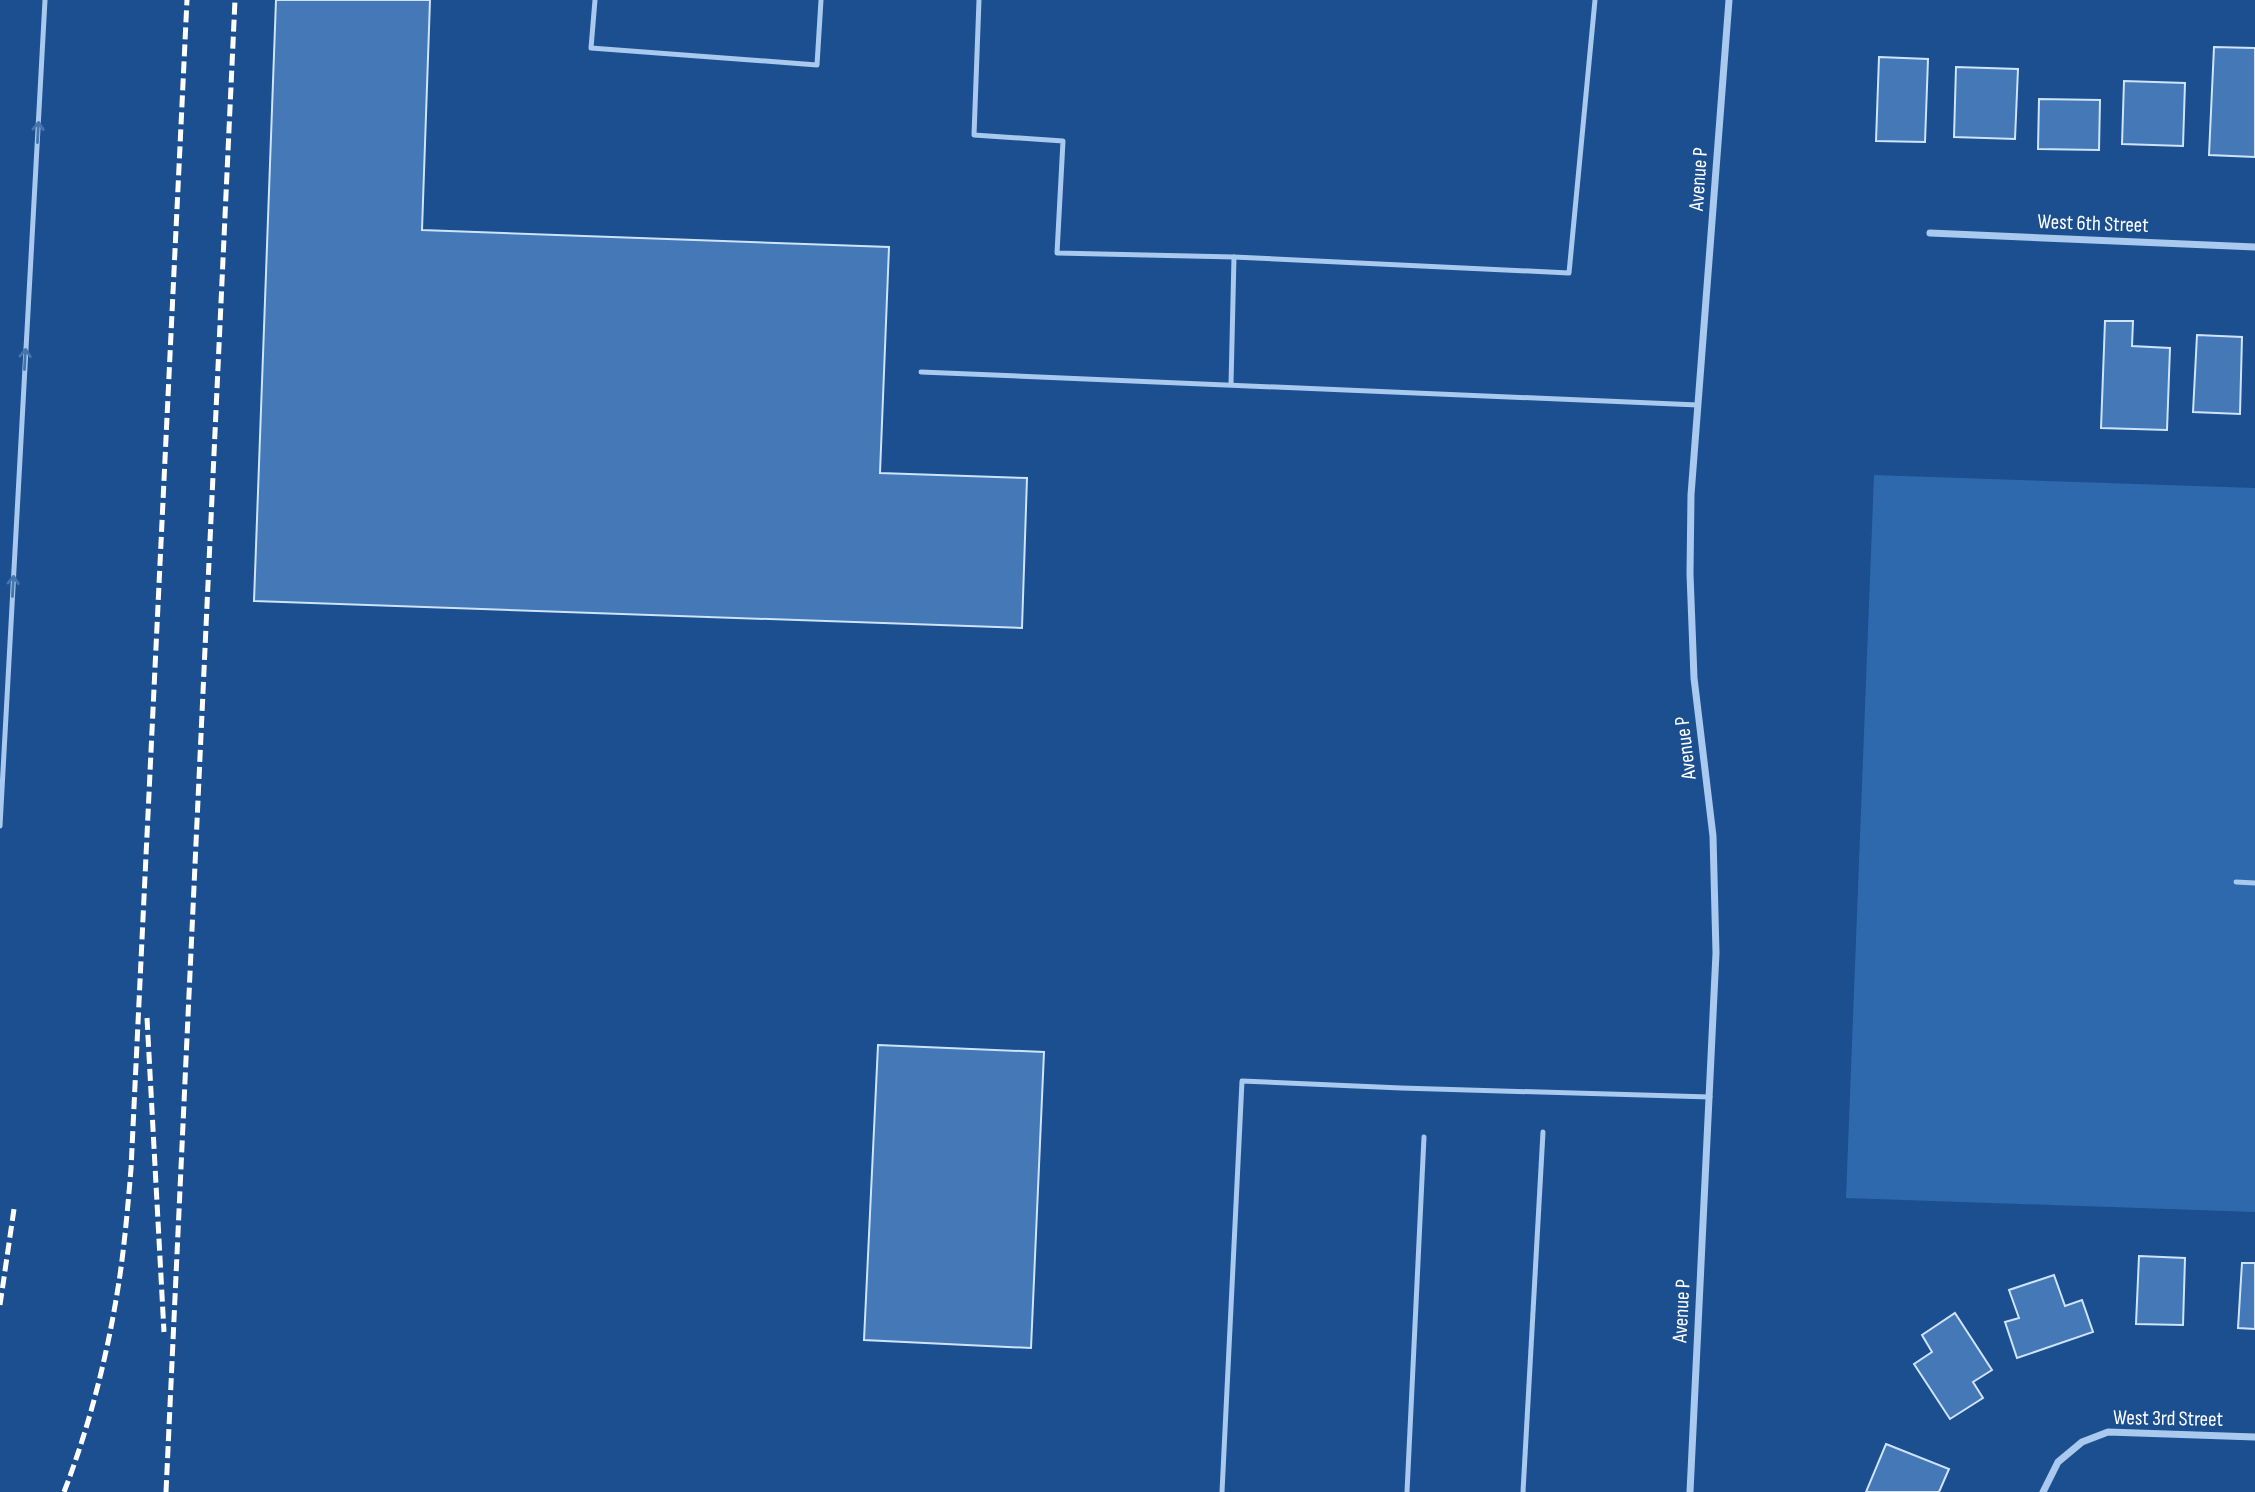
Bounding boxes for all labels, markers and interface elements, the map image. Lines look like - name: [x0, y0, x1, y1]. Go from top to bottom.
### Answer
- one-way arrow: [31, 121, 44, 144]
- street label: Avenue P: [1684, 146, 1713, 213]
- street label: West 6th Street: [2037, 209, 2149, 238]
- one-way arrow: [19, 348, 32, 371]
- one-way arrow: [7, 576, 20, 598]
- street label: Avenue P: [1669, 715, 1702, 782]
- street label: Avenue P: [1667, 1279, 1696, 1344]
- street label: West 3rd Street: [2113, 1405, 2223, 1432]

